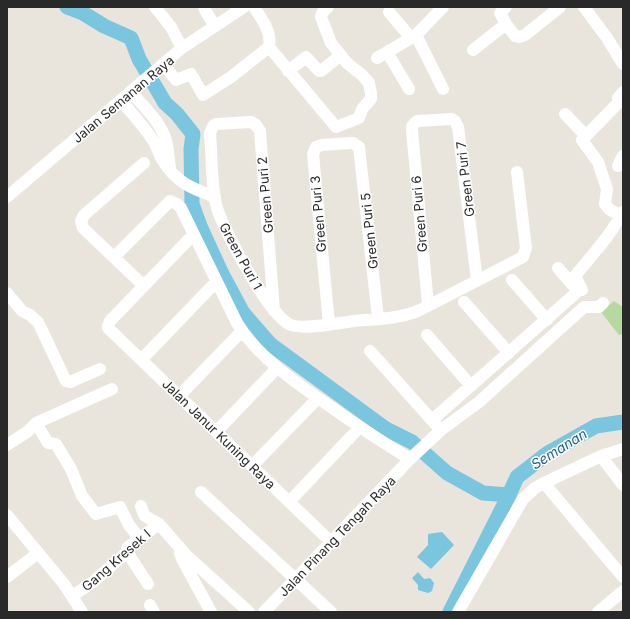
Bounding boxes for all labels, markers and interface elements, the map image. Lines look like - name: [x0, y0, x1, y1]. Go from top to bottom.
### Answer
- street label: Jalan Semanan Raya: [69, 52, 177, 146]
- street label: Green Puri 7: [452, 140, 478, 218]
- street label: Green Puri 2: [254, 156, 276, 234]
- street label: Green Puri 3: [307, 175, 329, 253]
- street label: Green Puri 6: [408, 175, 430, 253]
- street label: Green Puri 5: [357, 192, 381, 270]
- street label: Green Puri 1: [216, 220, 266, 292]
- street label: Jalan Janur Kuning Raya: [159, 376, 279, 492]
- water label: Semanan: [527, 425, 590, 472]
- street label: Jalan Pinang Tengah Raya: [275, 472, 399, 600]
- street label: Gang Kresek I: [78, 526, 154, 594]

